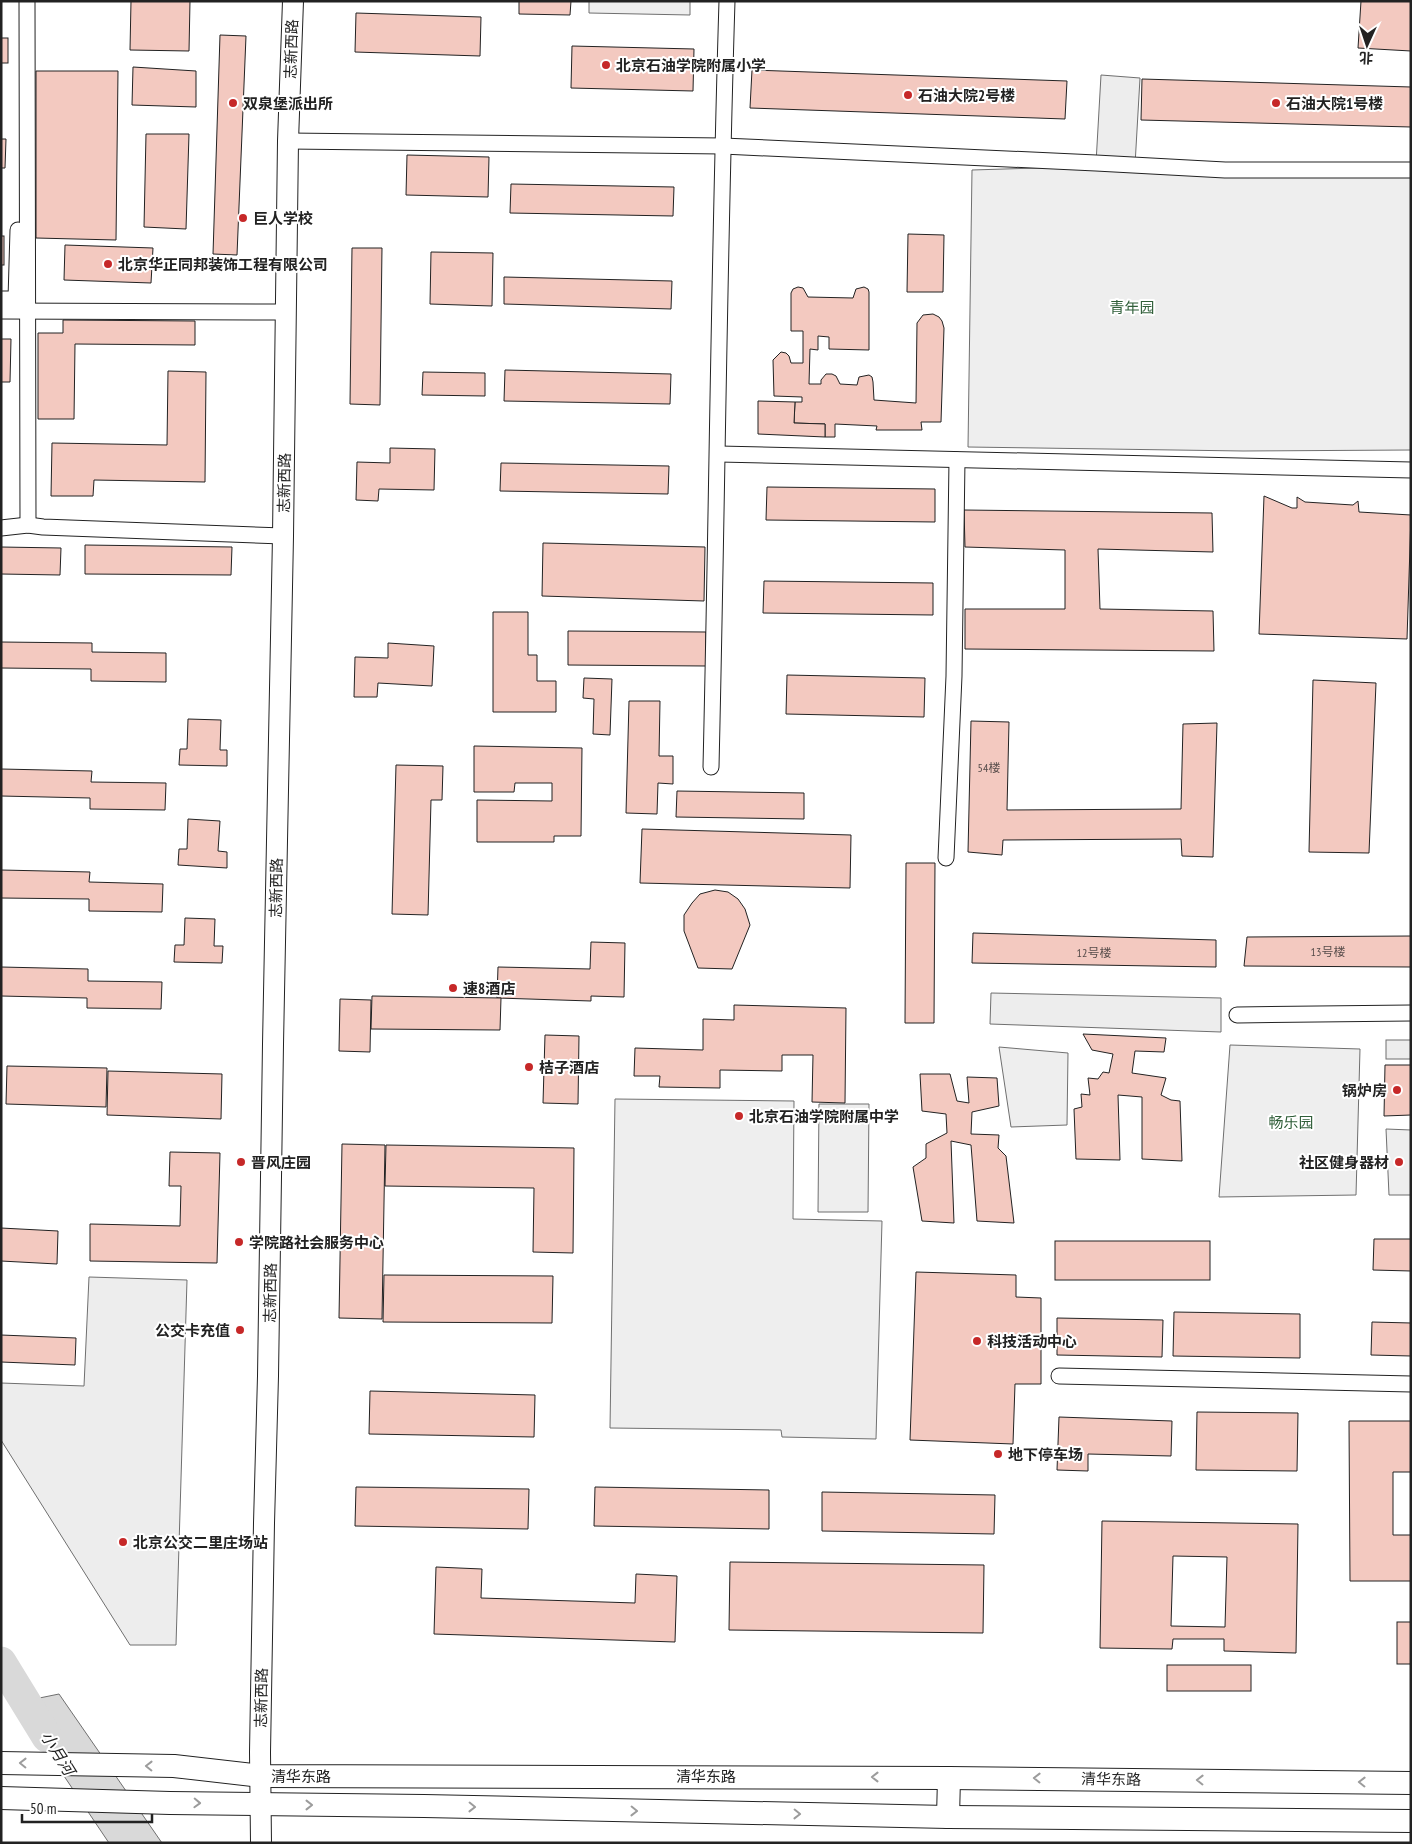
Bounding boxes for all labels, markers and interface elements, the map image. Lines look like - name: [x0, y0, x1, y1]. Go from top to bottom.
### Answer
- street label: 志新西路: [280, 19, 302, 79]
- north arrow: [1342, 20, 1392, 70]
- text: 北: [1359, 49, 1374, 67]
- place label: 北京石油学院附属小学: [616, 56, 766, 75]
- marker: 北京石油学院附属小学: [600, 59, 612, 71]
- place label: 石油大院2号楼: [918, 86, 1015, 105]
- marker: 石油大院2号楼: [902, 89, 914, 101]
- place label: 双泉堡派出所: [243, 94, 333, 113]
- place label: 石油大院1号楼: [1286, 94, 1383, 113]
- marker: 双泉堡派出所: [227, 97, 239, 109]
- marker: 石油大院1号楼: [1270, 97, 1282, 109]
- place label: 巨人学校: [253, 209, 313, 228]
- marker: 巨人学校: [237, 212, 249, 224]
- place label: 北京华正同邦装饰工程有限公司: [118, 255, 328, 274]
- marker: 北京华正同邦装饰工程有限公司: [102, 258, 114, 270]
- park label: 青年园: [1109, 298, 1155, 317]
- street label: 志新西路: [274, 453, 294, 513]
- house number: 54楼: [978, 760, 1000, 775]
- street label: 志新西路: [266, 858, 286, 918]
- house number: 13号楼: [1311, 944, 1345, 959]
- house number: 12号楼: [1077, 945, 1111, 960]
- place label: 速8酒店: [463, 979, 515, 998]
- marker: 速8酒店: [447, 982, 459, 994]
- place label: 桔子酒店: [539, 1058, 599, 1077]
- marker: 桔子酒店: [523, 1061, 535, 1073]
- place label: 锅炉房: [1342, 1081, 1387, 1100]
- marker: 锅炉房: [1391, 1084, 1403, 1096]
- place label: 北京石油学院附属中学: [749, 1107, 899, 1126]
- marker: 北京石油学院附属中学: [733, 1110, 745, 1122]
- park label: 畅乐园: [1268, 1113, 1314, 1132]
- place label: 晋风庄园: [251, 1153, 311, 1172]
- place label: 社区健身器材: [1299, 1153, 1389, 1172]
- marker: 晋风庄园: [235, 1156, 247, 1168]
- marker: 社区健身器材: [1393, 1156, 1405, 1168]
- place label: 学院路社会服务中心: [249, 1233, 384, 1252]
- marker: 学院路社会服务中心: [233, 1236, 245, 1248]
- street label: 志新西路: [260, 1263, 280, 1323]
- place label: 公交卡充值: [155, 1321, 230, 1340]
- marker: 公交卡充值: [234, 1324, 246, 1336]
- place label: 科技活动中心: [987, 1332, 1077, 1351]
- marker: 科技活动中心: [971, 1335, 983, 1347]
- place label: 地下停车场: [1008, 1445, 1083, 1464]
- marker: 地下停车场: [992, 1448, 1004, 1460]
- place label: 北京公交二里庄场站: [133, 1533, 268, 1552]
- marker: 北京公交二里庄场站: [117, 1536, 129, 1548]
- street label: 志新西路: [251, 1668, 271, 1728]
- water label: 小月河: [37, 1727, 81, 1781]
- one-way arrow: [19, 1758, 27, 1769]
- one-way arrow: [145, 1761, 153, 1771]
- street label: 清华东路: [271, 1767, 331, 1786]
- street label: 清华东路: [676, 1767, 736, 1786]
- street label: 清华东路: [1081, 1769, 1141, 1789]
- one-way arrow: [870, 1772, 878, 1782]
- one-way arrow: [1033, 1773, 1040, 1783]
- one-way arrow: [1195, 1775, 1203, 1785]
- one-way arrow: [1358, 1777, 1366, 1787]
- scale bar: [22, 1792, 152, 1824]
- one-way arrow: [194, 1798, 201, 1808]
- text: 50 m: [30, 1799, 56, 1818]
- one-way arrow: [306, 1800, 314, 1810]
- one-way arrow: [468, 1802, 476, 1812]
- one-way arrow: [631, 1805, 639, 1816]
- one-way arrow: [794, 1809, 801, 1819]

